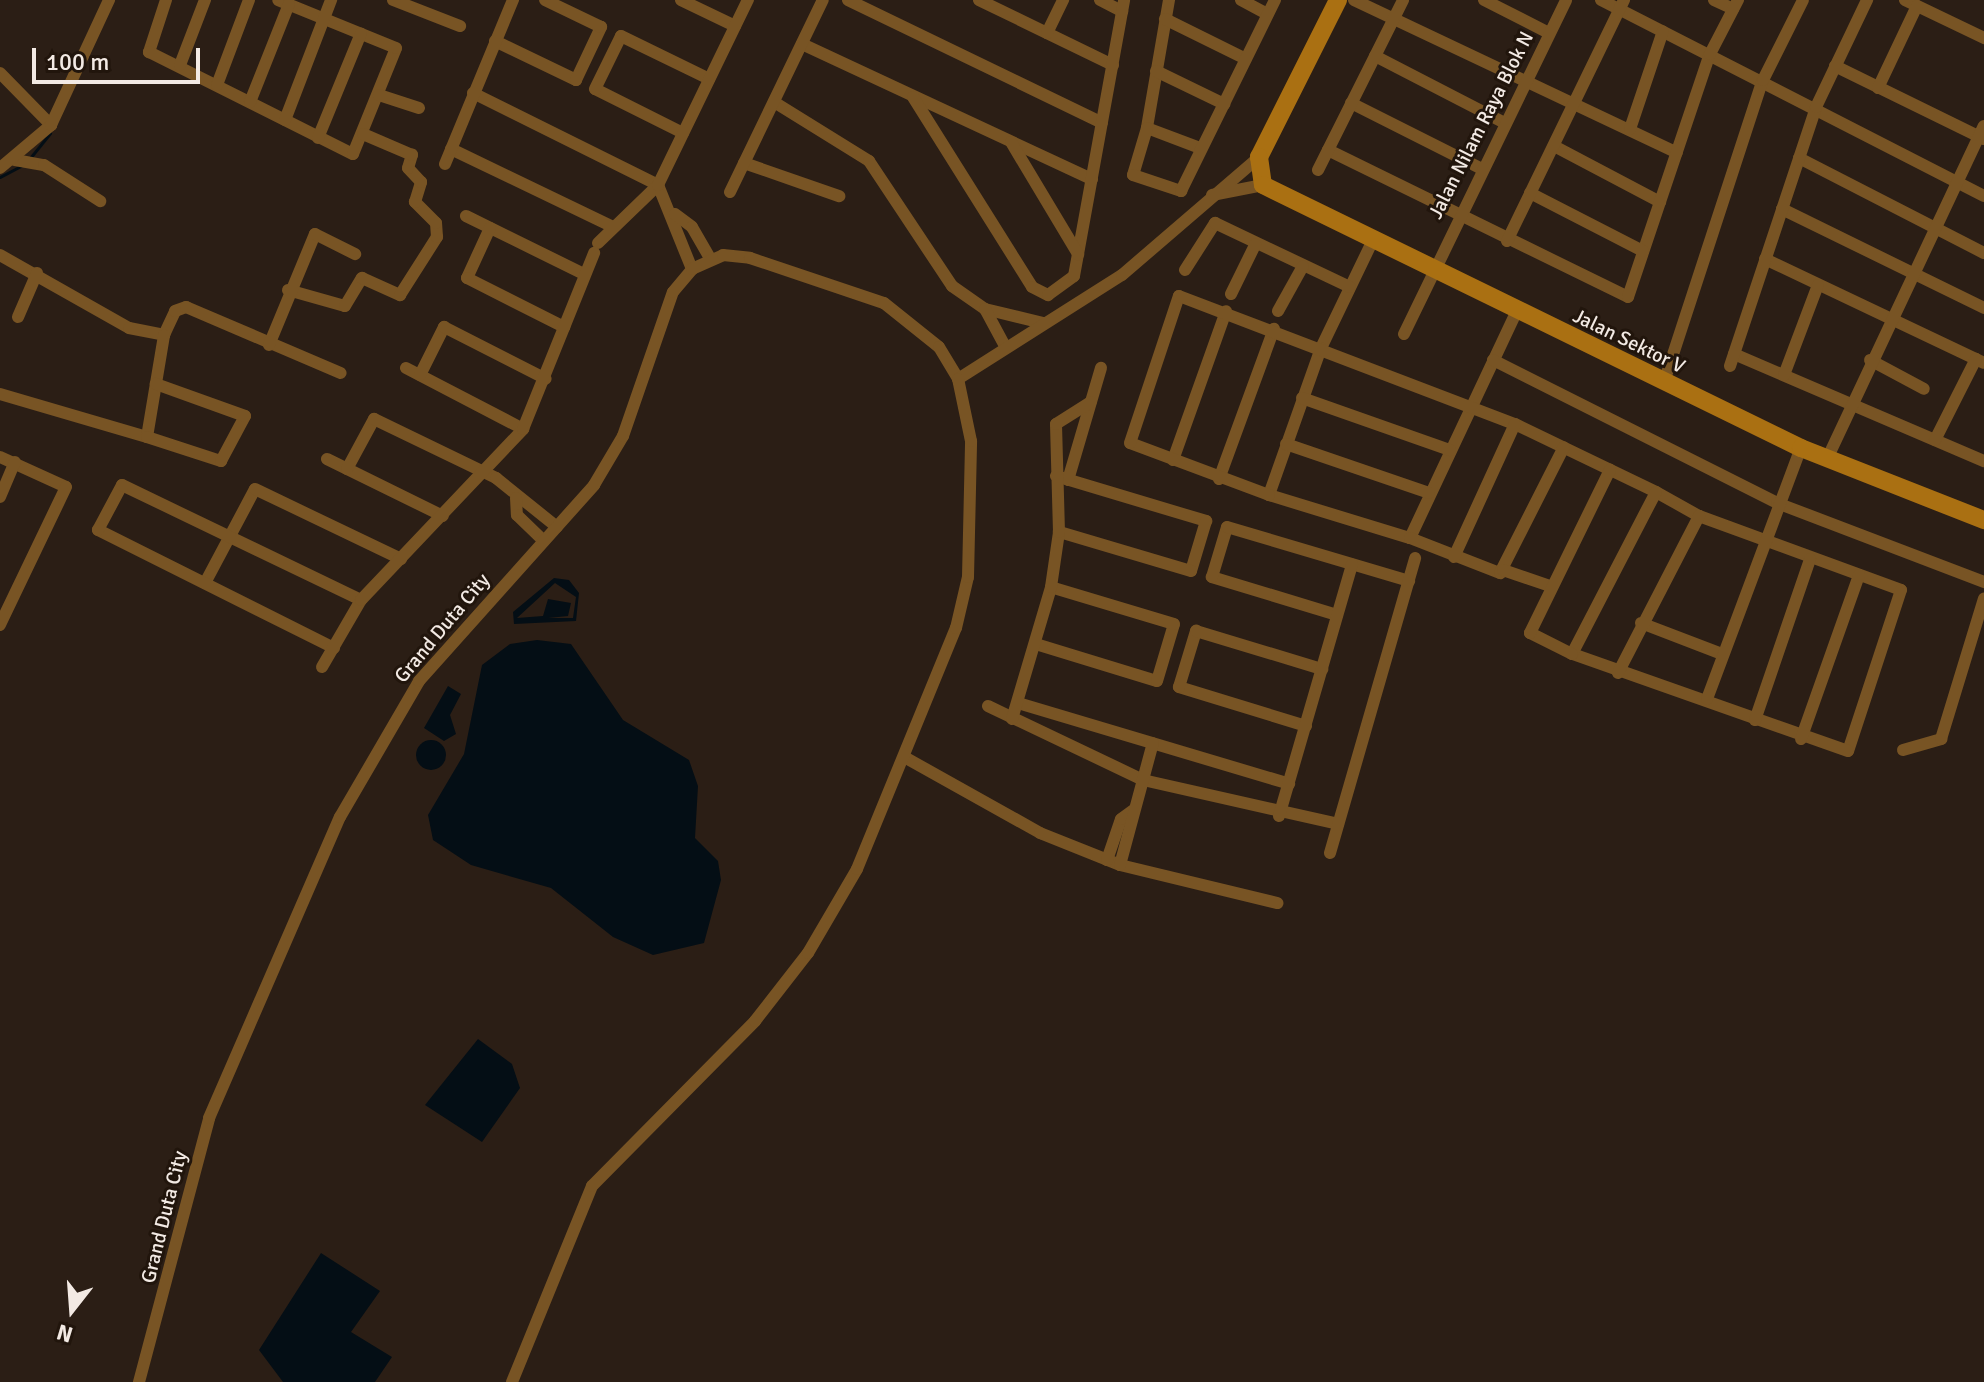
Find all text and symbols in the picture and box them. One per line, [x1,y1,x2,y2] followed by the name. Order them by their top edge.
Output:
[1423,27,1539,223] street label: Jalan Nilam Raya Blok N
[36,32,204,82] scale bar
[46,47,109,77] text: 100 m
[1569,304,1689,378] street label: Jalan Sektor V
[389,568,495,688] street label: Grand Duta City
[136,1148,192,1286] street label: Grand Duta City
[32,1270,112,1350] north arrow
[54,1318,76,1349] text: N

